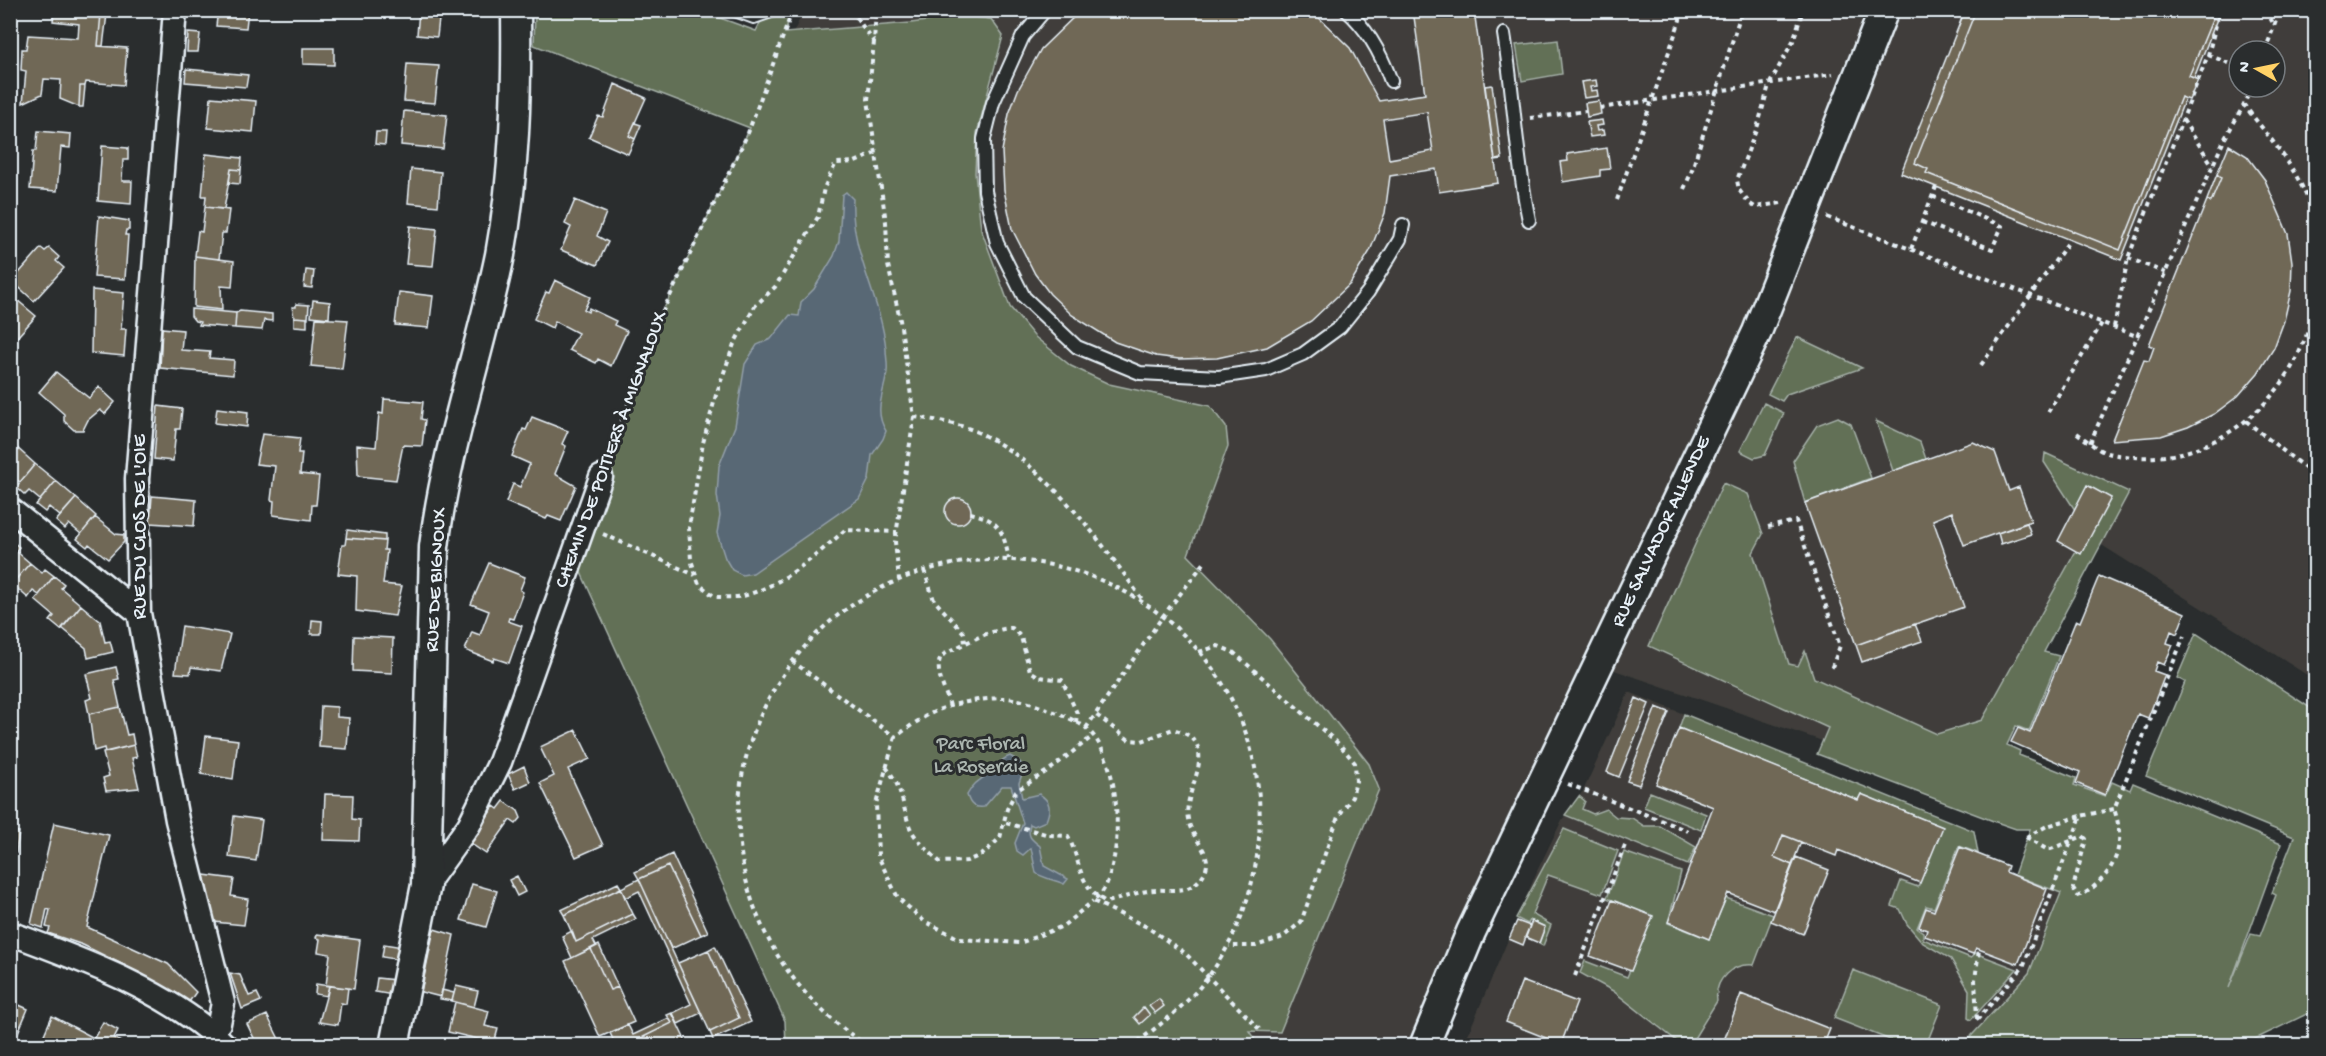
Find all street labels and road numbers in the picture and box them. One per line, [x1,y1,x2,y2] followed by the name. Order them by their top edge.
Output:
[549,306,673,592] street label: CHEMIN DE POITIERS À MIGNALOUX
[1608,431,1717,631] street label: RUE SALVADOR ALLENDE
[130,433,153,619] street label: RUE DU CLOS DE L'OIE
[422,506,452,653] street label: RUE DE BIGNOUX

